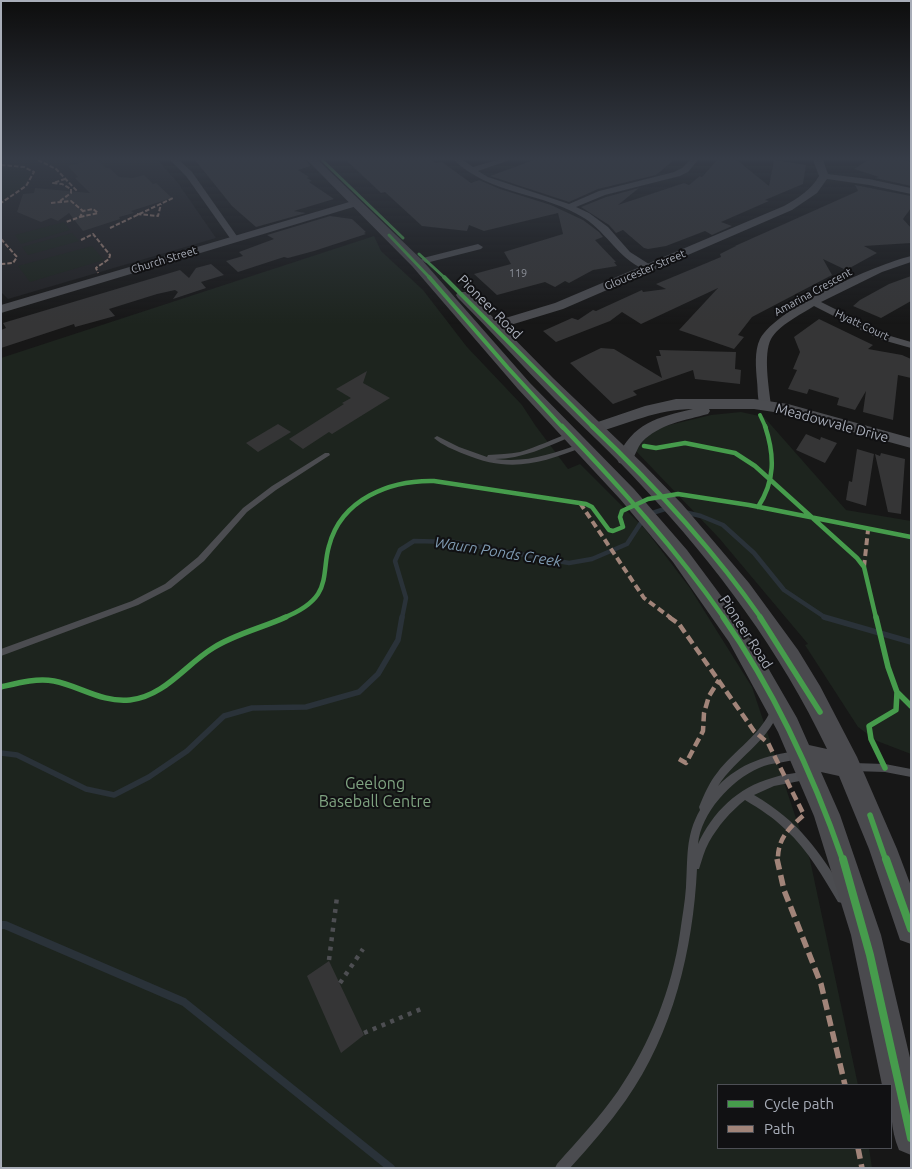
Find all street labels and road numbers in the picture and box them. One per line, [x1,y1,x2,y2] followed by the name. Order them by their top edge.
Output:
[130,244,198,276] street label: Church Street
[603,247,687,293] street label: Gloucester Street
[772,265,854,319] street label: Amarina Crescent
[454,271,526,343] street label: Pioneer Road
[833,307,891,343] street label: Hyatt Court
[774,400,890,446] street label: Meadowvale Drive
[716,592,776,672] street label: Pioneer Road

